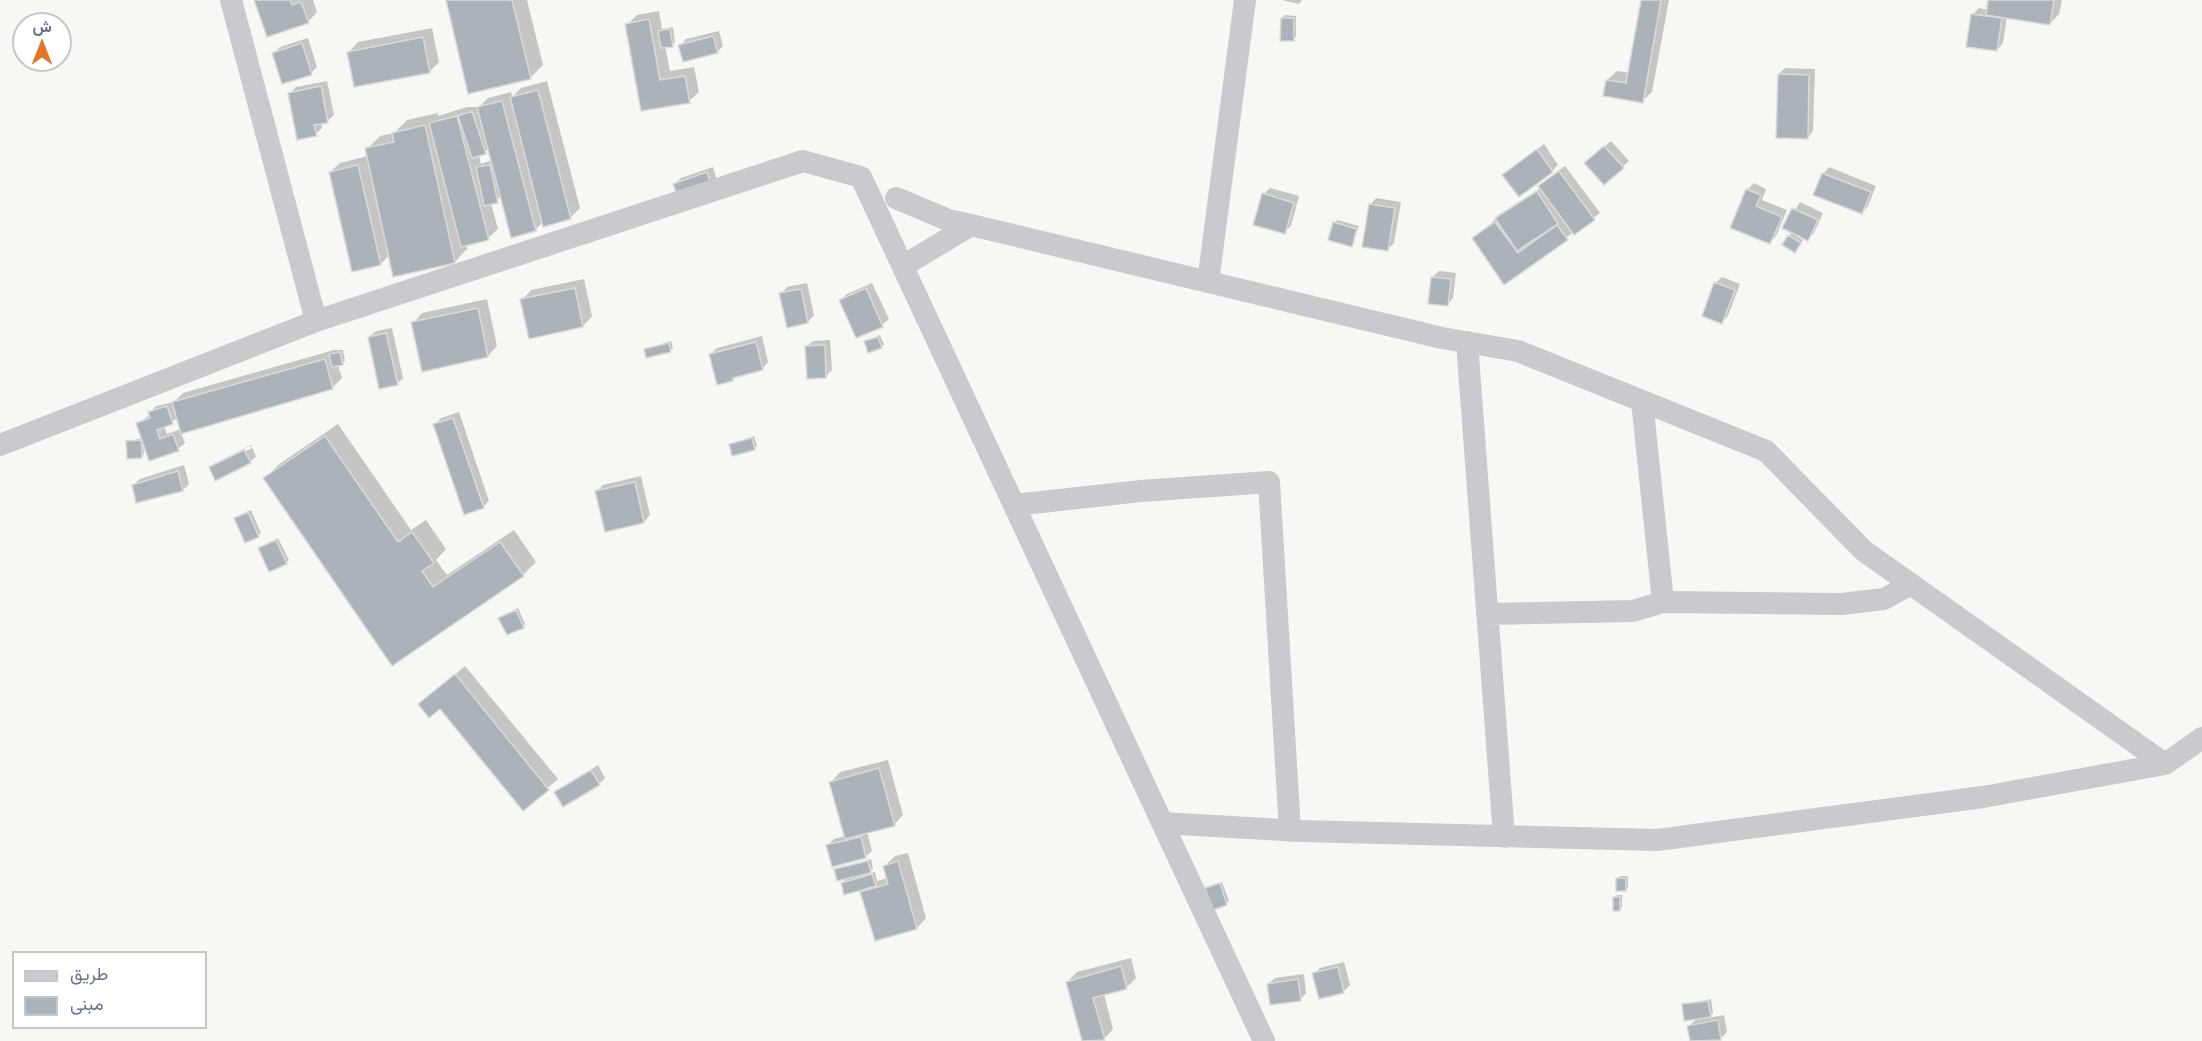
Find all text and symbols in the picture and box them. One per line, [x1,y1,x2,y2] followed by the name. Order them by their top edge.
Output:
[12,12,72,72] north arrow
[32,17,52,35] text: ش
[12,951,207,1029] legend
[70,963,108,984] text: طريق
[70,993,104,1014] text: مبنى

